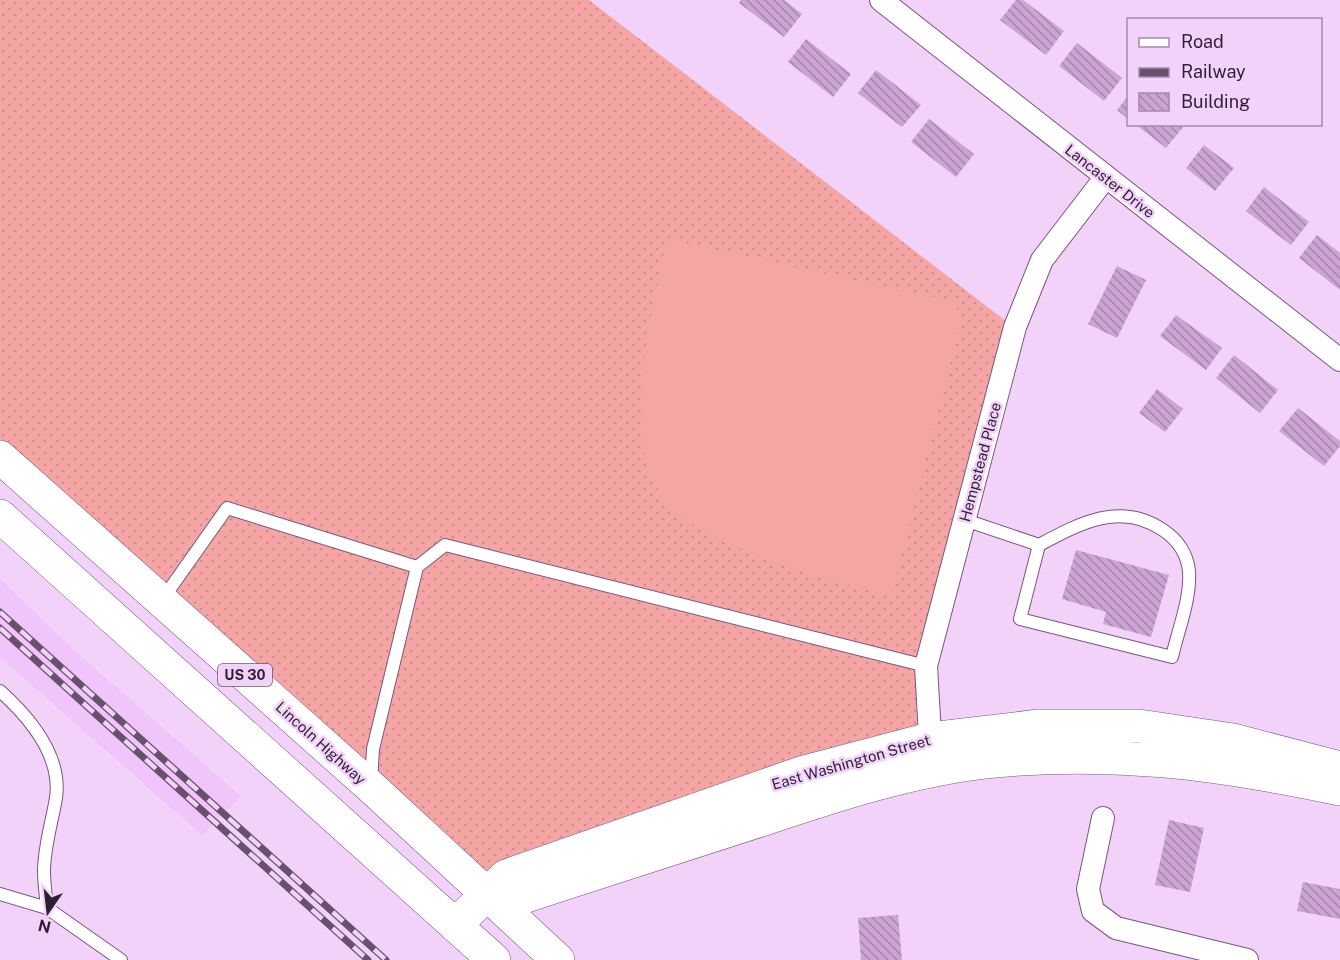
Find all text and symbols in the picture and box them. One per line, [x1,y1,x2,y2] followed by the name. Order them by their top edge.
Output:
[1127,18,1322,126] legend
[1181,31,1224,52] text: Road
[1181,61,1246,82] text: Railway
[1181,91,1250,112] text: Building
[1062,141,1158,221] street label: Lancaster Drive
[956,400,1004,524] street label: Hempstead Place
[218,664,272,686] road number: US 30
[273,698,369,788] street label: Lincoln Highway
[770,731,932,793] street label: East Washington Street
[18,882,78,942] north arrow
[36,915,53,937] text: N

